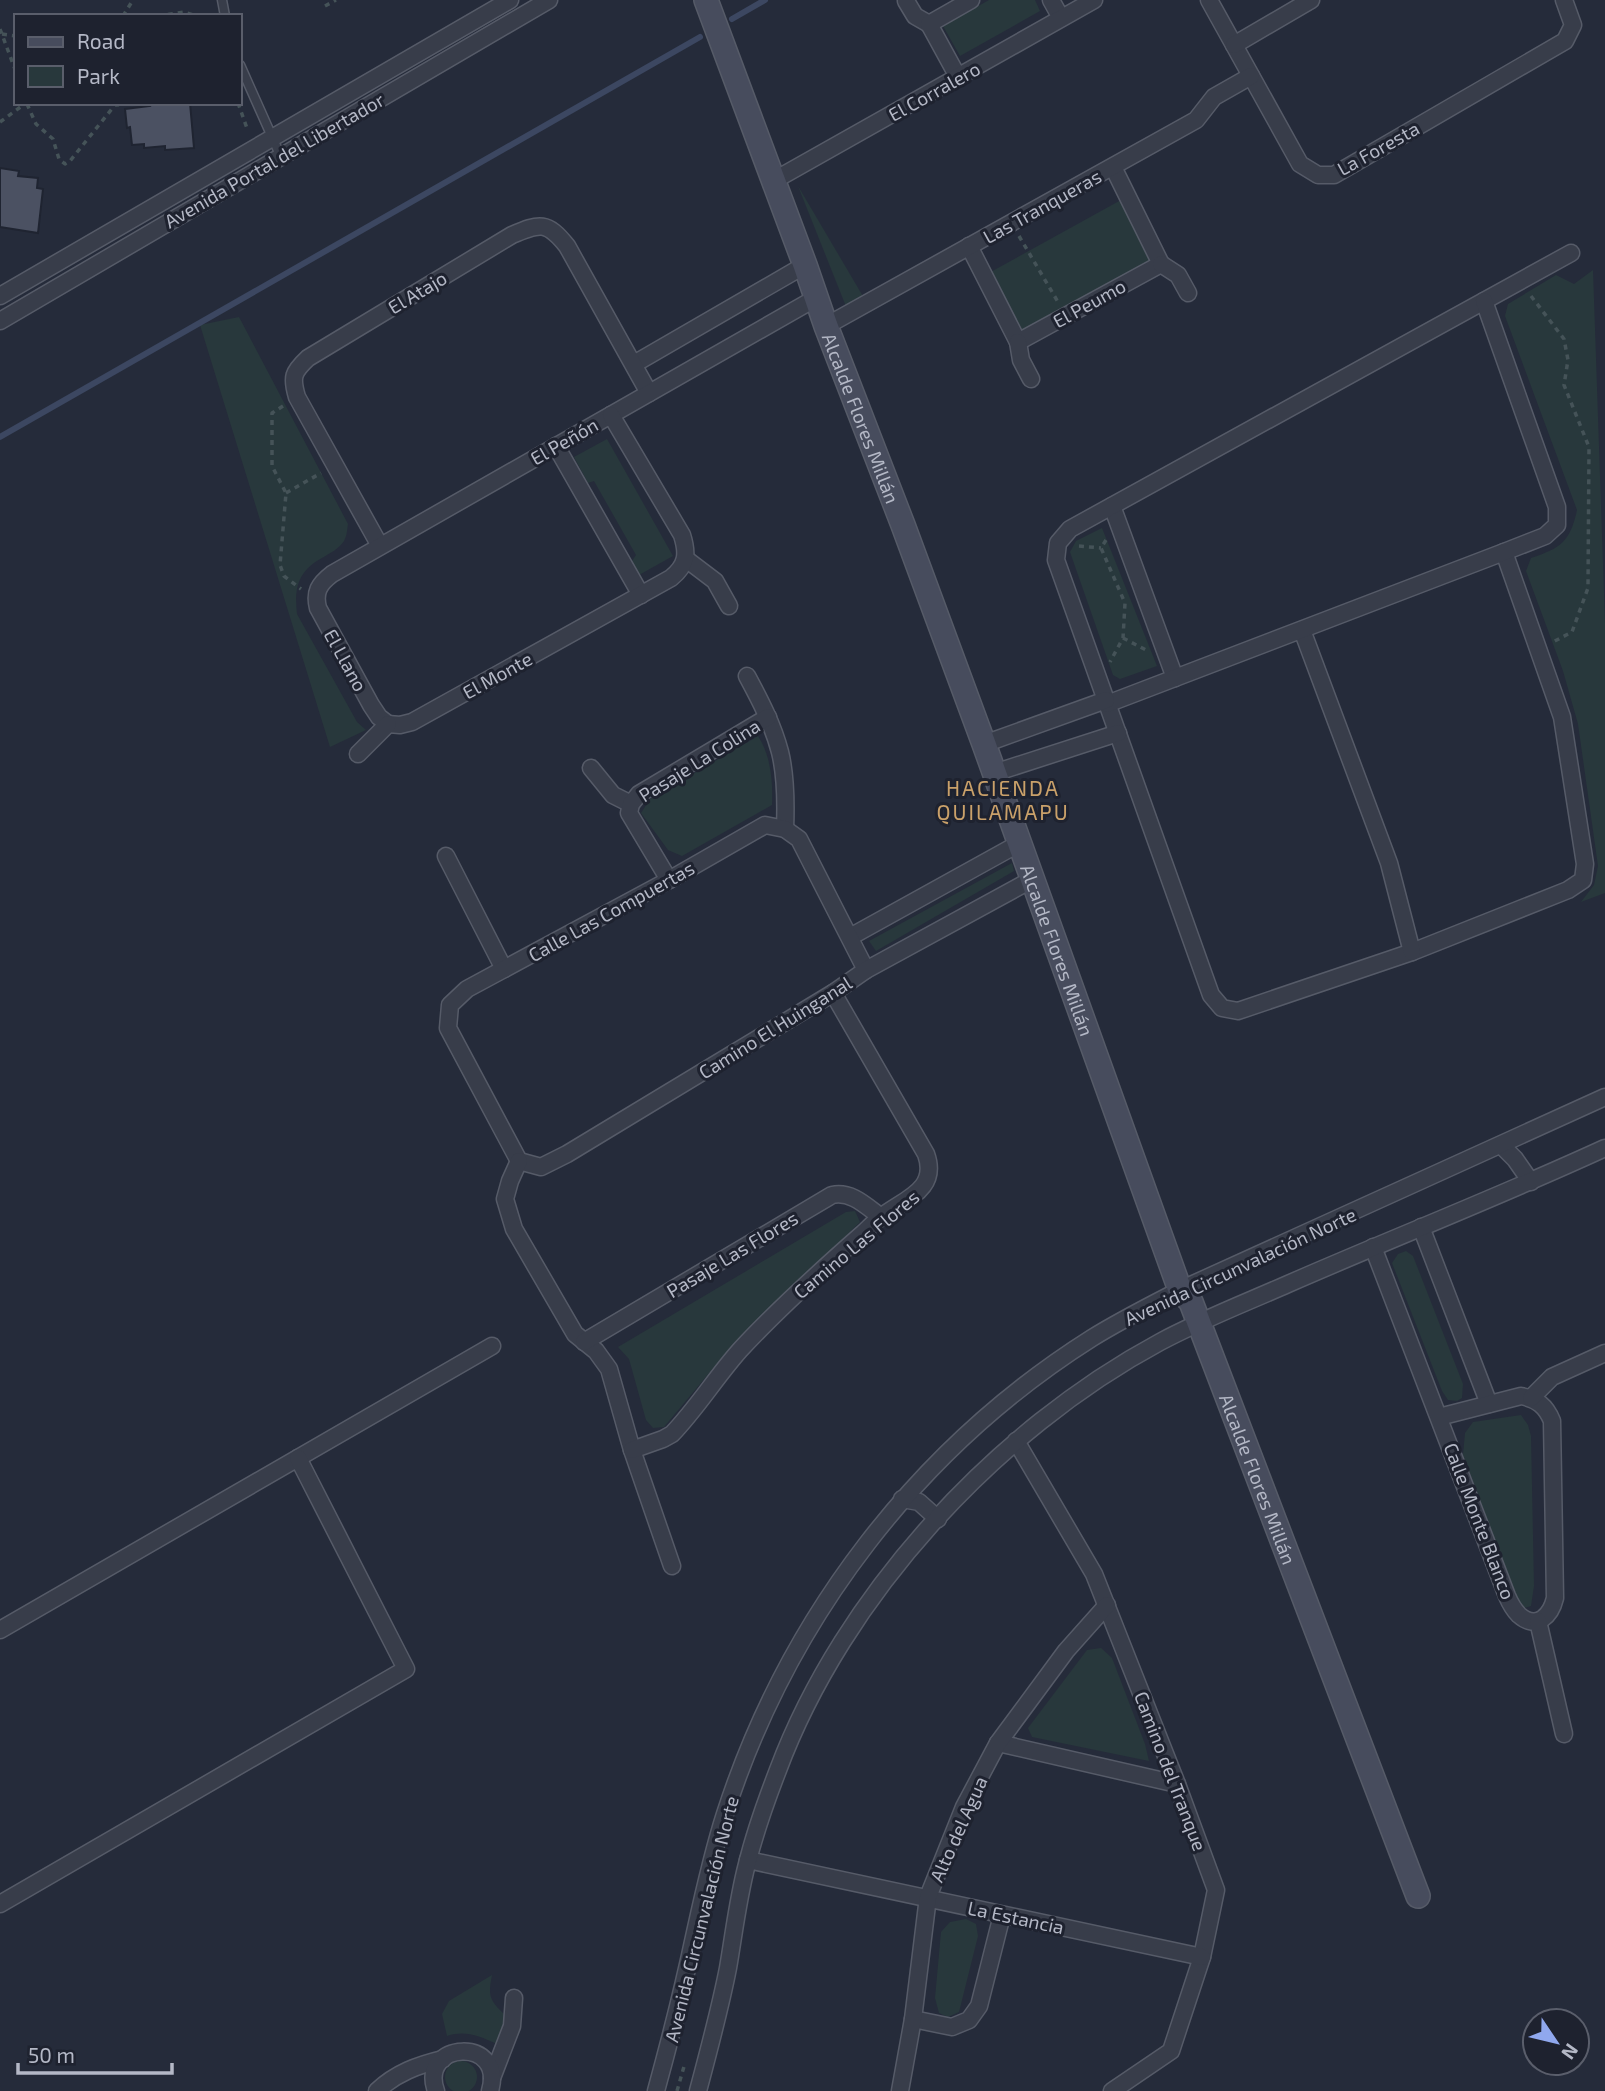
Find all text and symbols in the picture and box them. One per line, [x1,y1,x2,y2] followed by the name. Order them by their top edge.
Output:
[14,14,242,105] legend
[77,28,125,53] text: Road
[884,56,984,126] street label: El Corralero
[77,63,120,88] text: Park
[160,87,388,232] street label: Avenida Portal del Libertador
[1333,116,1423,180] street label: La Foresta
[979,164,1105,248] street label: Las Tranqueras
[383,266,451,318] street label: El Atajo
[1049,274,1129,332] street label: El Peumo
[818,330,905,506] street label: Alcalde Flores Millán
[526,412,602,470] street label: El Peñón
[320,625,372,695] street label: El Llano
[458,647,536,703] street label: El Monte
[634,713,764,807] street label: Pasaje La Colina
[936,775,1070,825] district label: HACIENDA QUILAMAPU
[524,856,698,966] street label: Calle Las Compuertas
[1017,861,1099,1039] street label: Alcalde Flores Millán
[694,970,856,1083] street label: Camino El Huinganal
[789,1185,923,1303] street label: Camino Las Flores
[1121,1202,1359,1330] street label: Avenida Circunvalación Norte
[662,1206,802,1302] street label: Pasaje Las Flores
[1216,1390,1302,1567] street label: Alcalde Flores Millán
[1440,1439,1520,1603] street label: Calle Monte Blanco
[1130,1688,1212,1854] street label: Camino del Tranque
[924,1773,992,1885] street label: Alto del Agua
[659,1794,743,2044] street label: Avenida Circunvalación Norte
[966,1896,1066,1938] street label: La Estancia
[1521,2007,1591,2077] north arrow
[18,2032,172,2076] scale bar
[1557,2040,1584,2064] text: N
[28,2042,75,2067] text: 50 m

